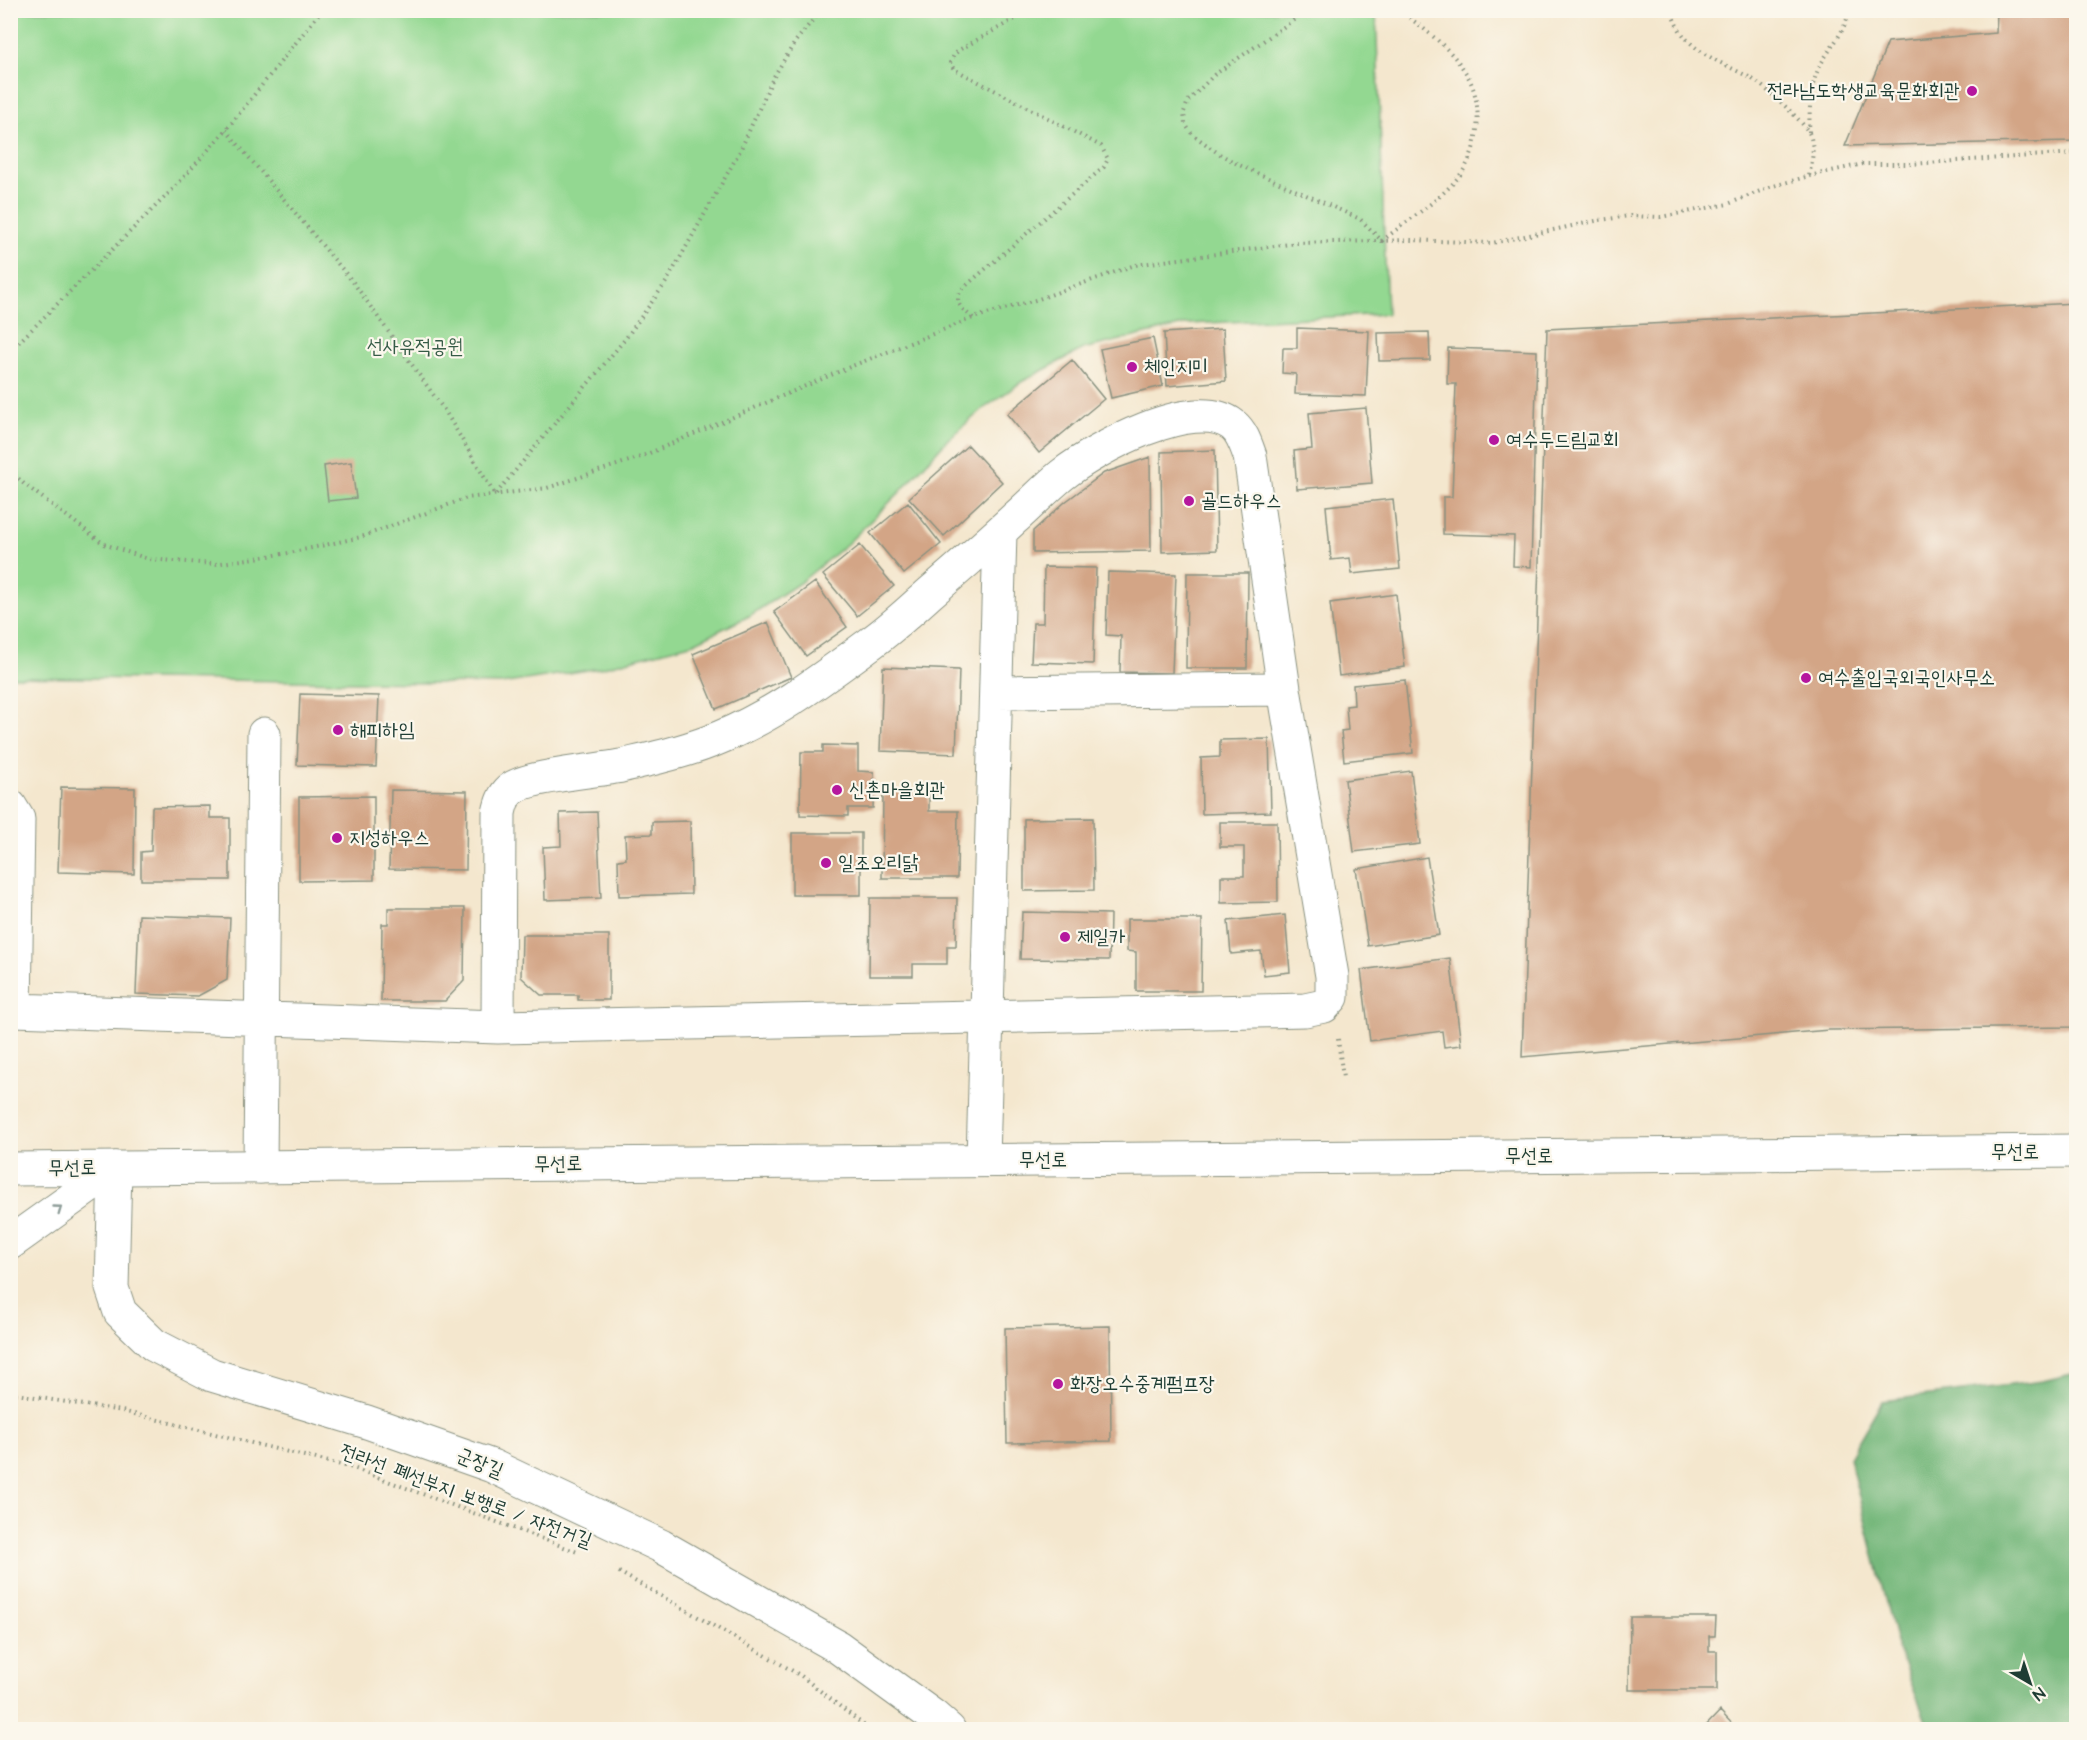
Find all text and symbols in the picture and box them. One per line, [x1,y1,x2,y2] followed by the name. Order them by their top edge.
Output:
[1767,77,1960,105] place label: 전라남도학생교육문화회관
[1965,84,1979,98] marker: 전라남도학생교육문화회관
[367,333,463,361] park label: 선사유적공원
[1144,353,1208,381] place label: 체인지미
[1125,360,1139,374] marker: 체인지미
[1506,426,1619,454] place label: 여수두드림교회
[1487,433,1501,447] marker: 여수두드림교회
[1201,487,1281,515] place label: 골드하우스
[1182,494,1196,508] marker: 골드하우스
[1818,664,1995,692] place label: 여수출입국외국인사무소
[1799,671,1813,685] marker: 여수출입국외국인사무소
[350,716,414,744] place label: 해피하임
[331,723,345,737] marker: 해피하임
[849,776,946,804] place label: 신촌마을회관
[830,783,844,797] marker: 신촌마을회관
[349,824,429,852] place label: 지성하우스
[330,831,344,845] marker: 지성하우스
[838,849,918,877] place label: 일조오리닭
[819,856,833,870] marker: 일조오리닭
[1077,923,1125,951] place label: 제일카
[1058,930,1072,944] marker: 제일카
[1991,1138,2039,1166] street label: 무선로
[1505,1142,1553,1170] street label: 무선로
[1019,1146,1067,1174] street label: 무선로
[534,1150,582,1178] street label: 무선로
[48,1154,96,1182] street label: 무선로
[51,1205,62,1216] one-way arrow
[1070,1370,1215,1398] place label: 화장오수중계펌프장
[1051,1377,1065,1391] marker: 화장오수중계펌프장
[336,1437,596,1555] street label: 전라선 폐선부지 보행로 / 자전거길
[452,1441,508,1485] street label: 군장길
[2000,1653,2060,1713] north arrow
[2028,1682,2050,1706] text: N

